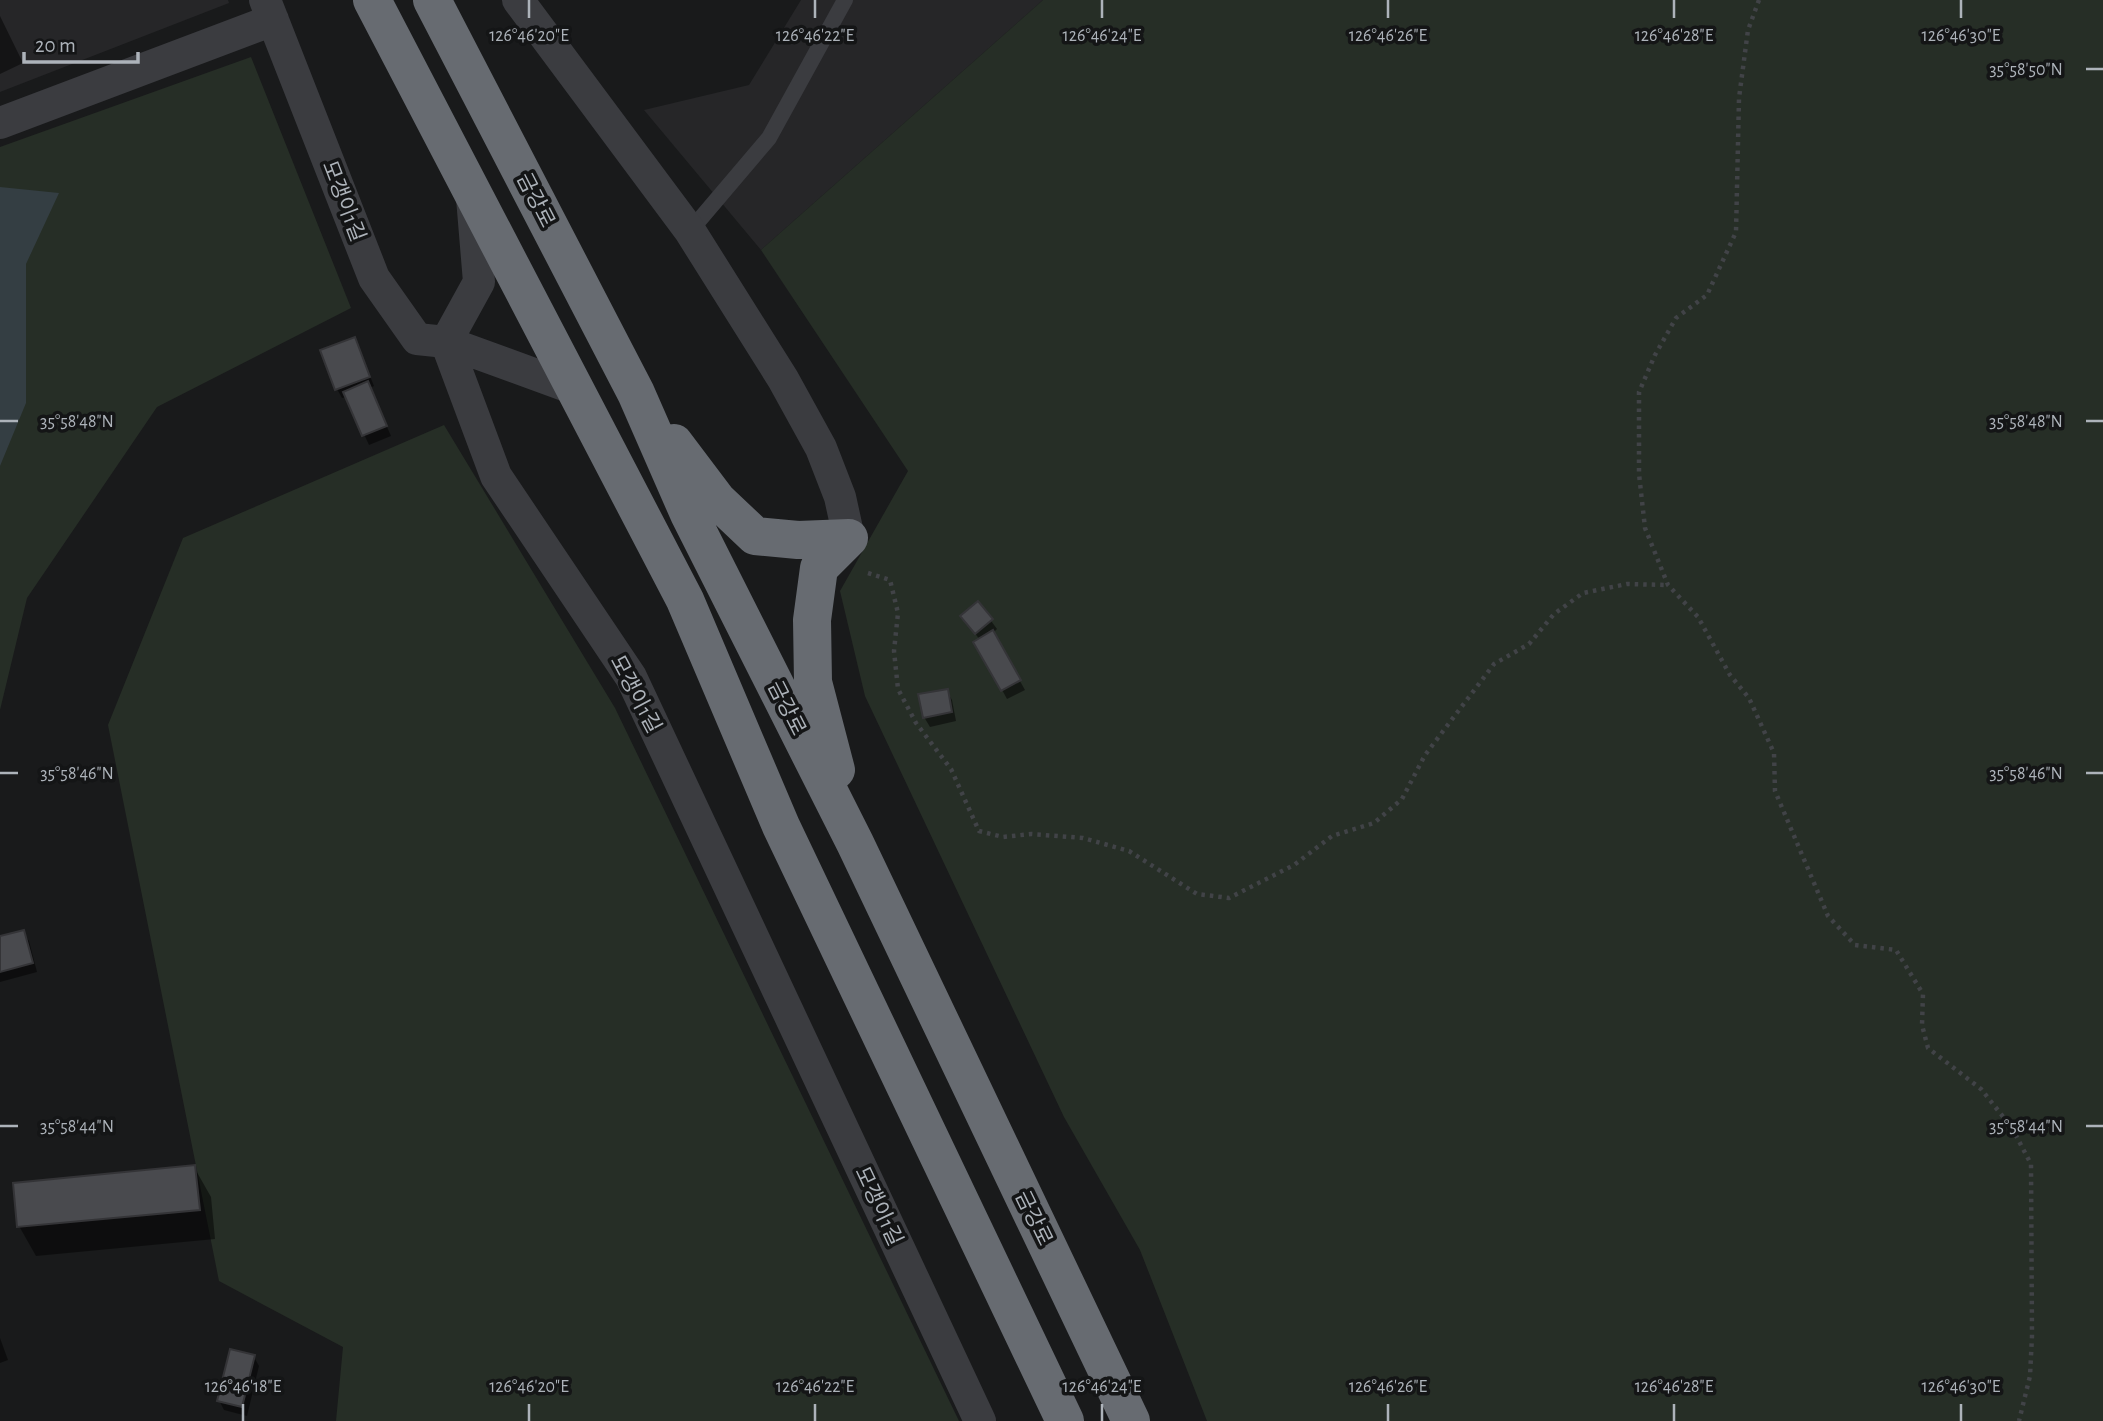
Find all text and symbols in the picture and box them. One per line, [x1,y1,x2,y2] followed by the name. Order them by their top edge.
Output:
[24,21,138,65] scale bar
[489,27,569,45] text: 126°46'20"E
[776,27,854,45] text: 126°46'22"E
[1063,27,1142,45] text: 126°46'24"E
[1349,27,1428,45] text: 126°46'26"E
[1635,27,1714,45] text: 126°46'28"E
[1922,27,2001,45] text: 126°46'30"E
[35,35,76,56] text: 20 m
[1989,61,2063,79] text: 35°58'50"N
[319,158,369,244] street label: 모갱이1길
[513,169,559,231] street label: 금강로
[40,413,114,431] text: 35°58'48"N
[1989,413,2063,431] text: 35°58'48"N
[606,652,666,736] street label: 모갱이1길
[764,677,810,739] street label: 금강로
[40,765,114,783] text: 35°58'46"N
[1989,765,2063,783] text: 35°58'46"N
[40,1118,114,1136] text: 35°58'44"N
[1989,1118,2063,1136] text: 35°58'44"N
[851,1163,907,1249] street label: 모갱이1길
[1011,1187,1057,1249] street label: 금강로
[205,1378,282,1396] text: 126°46'18"E
[489,1378,569,1396] text: 126°46'20"E
[776,1378,854,1396] text: 126°46'22"E
[1063,1378,1142,1396] text: 126°46'24"E
[1349,1378,1428,1396] text: 126°46'26"E
[1635,1378,1714,1396] text: 126°46'28"E
[1922,1378,2001,1396] text: 126°46'30"E

